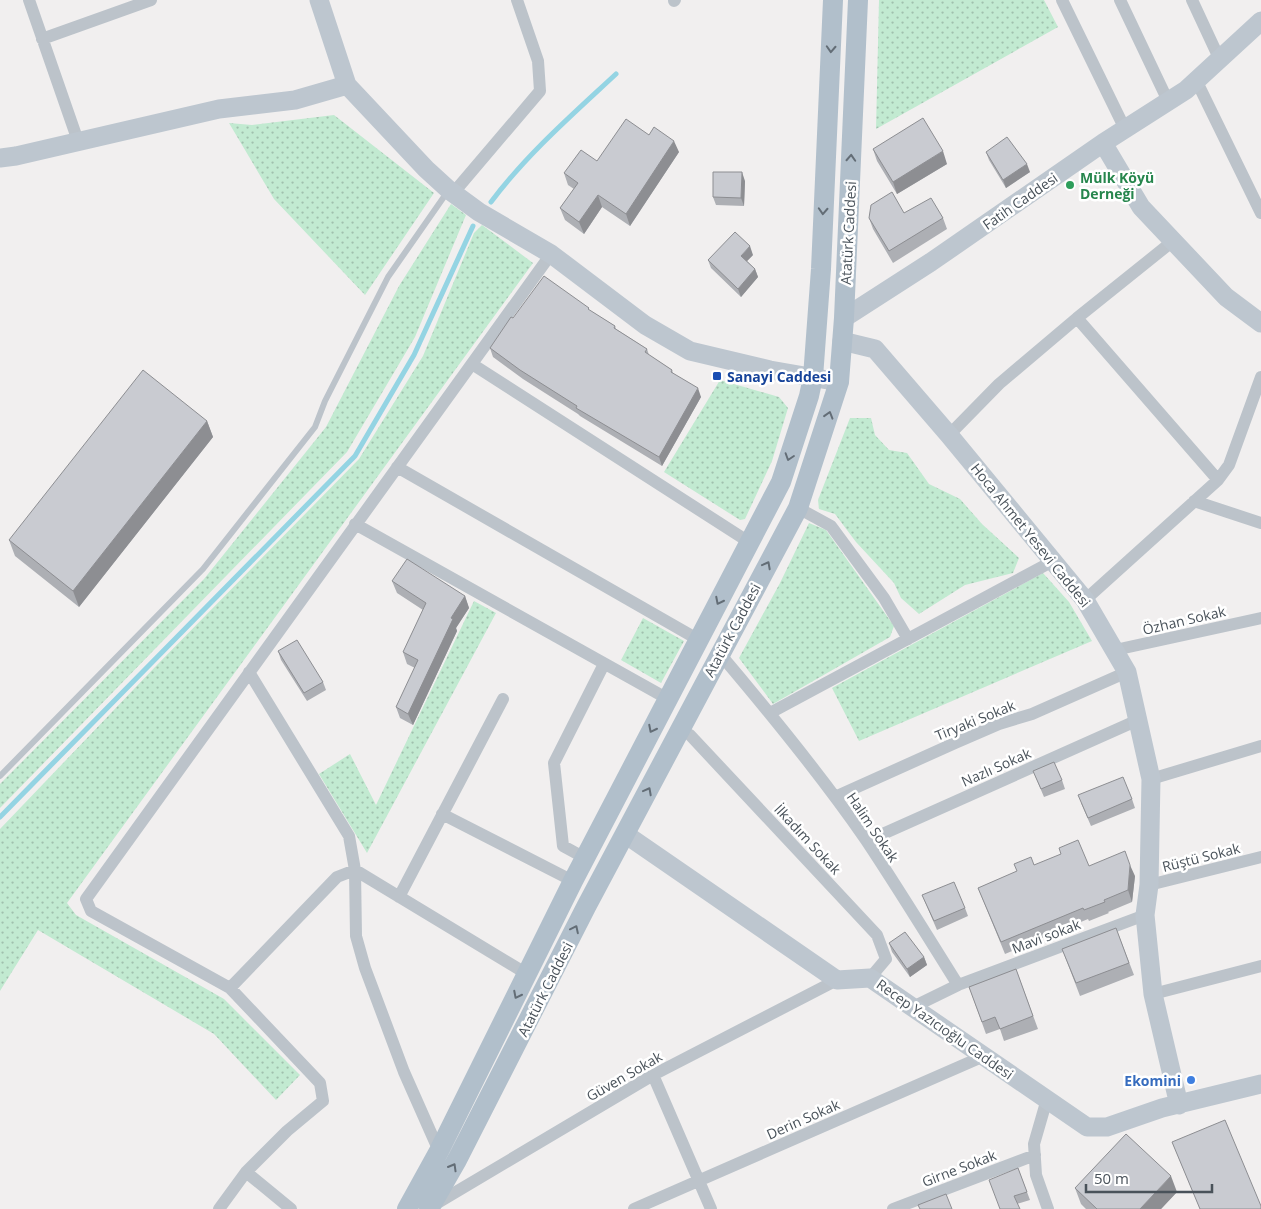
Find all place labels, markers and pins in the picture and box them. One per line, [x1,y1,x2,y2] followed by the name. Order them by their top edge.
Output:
[1080,168,1154,203] place label: Mülk Köyü Derneği
[1064,179,1076,191] marker: Mülk Köyü Derneği
[727,367,831,386] place label: Sanayi Caddesi
[711,370,723,382] marker: Sanayi Caddesi
[1124,1071,1181,1090] place label: Ekomini
[1185,1074,1197,1086] marker: Ekomini

